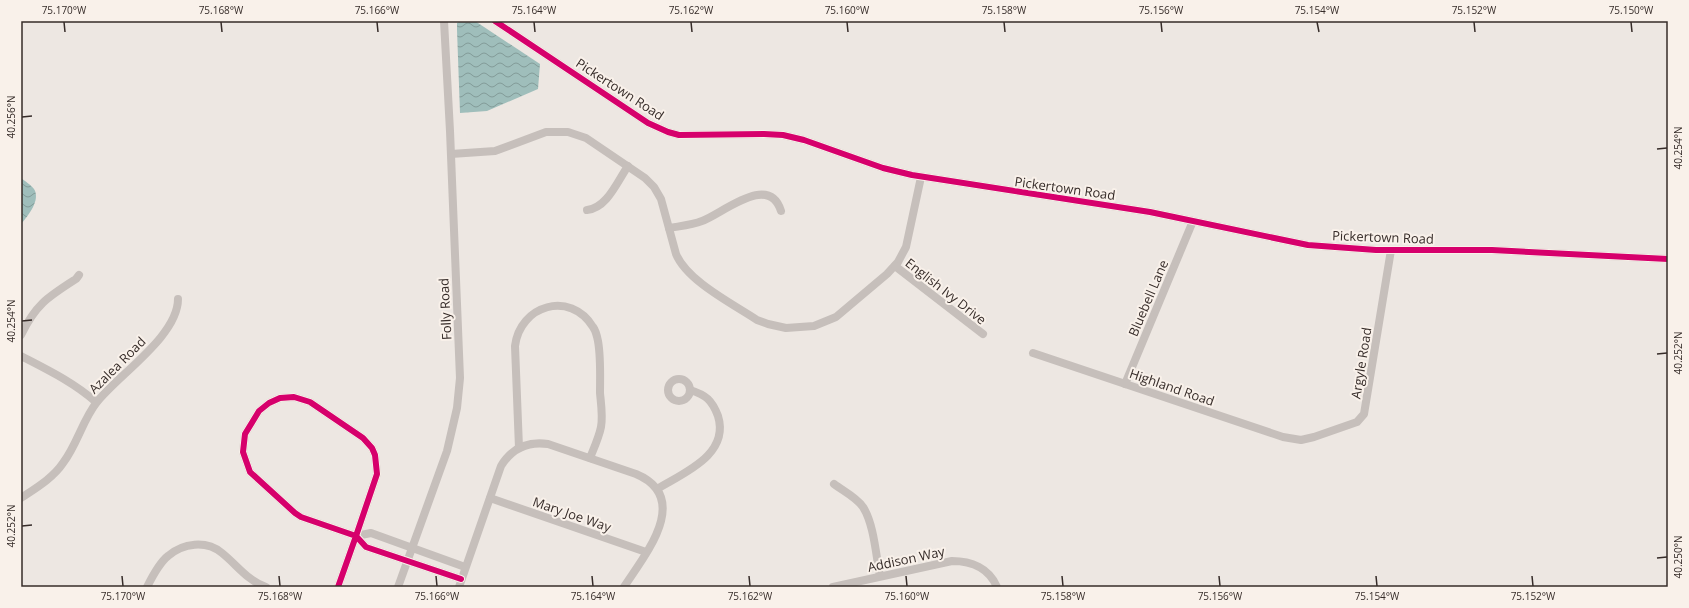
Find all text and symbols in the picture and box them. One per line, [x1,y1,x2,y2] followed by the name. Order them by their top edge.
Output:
[42,3,87,17] text: 75.170°W
[199,3,244,17] text: 75.168°W
[355,3,400,17] text: 75.166°W
[512,3,557,17] text: 75.164°W
[669,3,714,17] text: 75.162°W
[825,3,870,17] text: 75.160°W
[982,3,1027,17] text: 75.158°W
[1139,3,1184,17] text: 75.156°W
[1295,3,1340,17] text: 75.154°W
[1452,3,1497,17] text: 75.152°W
[1609,3,1654,17] text: 75.150°W
[572,54,668,124] street label: Pickertown Road
[4,95,18,139] text: 40.256°N
[1671,126,1685,170] text: 40.254°N
[1013,172,1117,204] street label: Pickertown Road
[1332,226,1434,248] street label: Pickertown Road
[902,254,990,328] street label: English Ivy Drive
[1124,257,1172,339] street label: Bluebell Lane
[434,278,456,340] street label: Folly Road
[4,299,18,343] text: 40.254°N
[1346,326,1376,400] street label: Argyle Road
[1671,331,1685,375] text: 40.252°N
[85,333,149,397] street label: Azalea Road
[1127,364,1217,410] street label: Highland Road
[530,492,614,536] street label: Mary Joe Way
[4,504,18,548] text: 40.252°N
[1671,535,1685,579] text: 40.250°N
[866,542,947,576] street label: Addison Way
[101,589,146,603] text: 75.170°W
[258,589,303,603] text: 75.168°W
[415,589,460,603] text: 75.166°W
[571,589,616,603] text: 75.164°W
[728,589,773,603] text: 75.162°W
[885,589,930,603] text: 75.160°W
[1041,589,1086,603] text: 75.158°W
[1198,589,1243,603] text: 75.156°W
[1355,589,1400,603] text: 75.154°W
[1511,589,1556,603] text: 75.152°W

